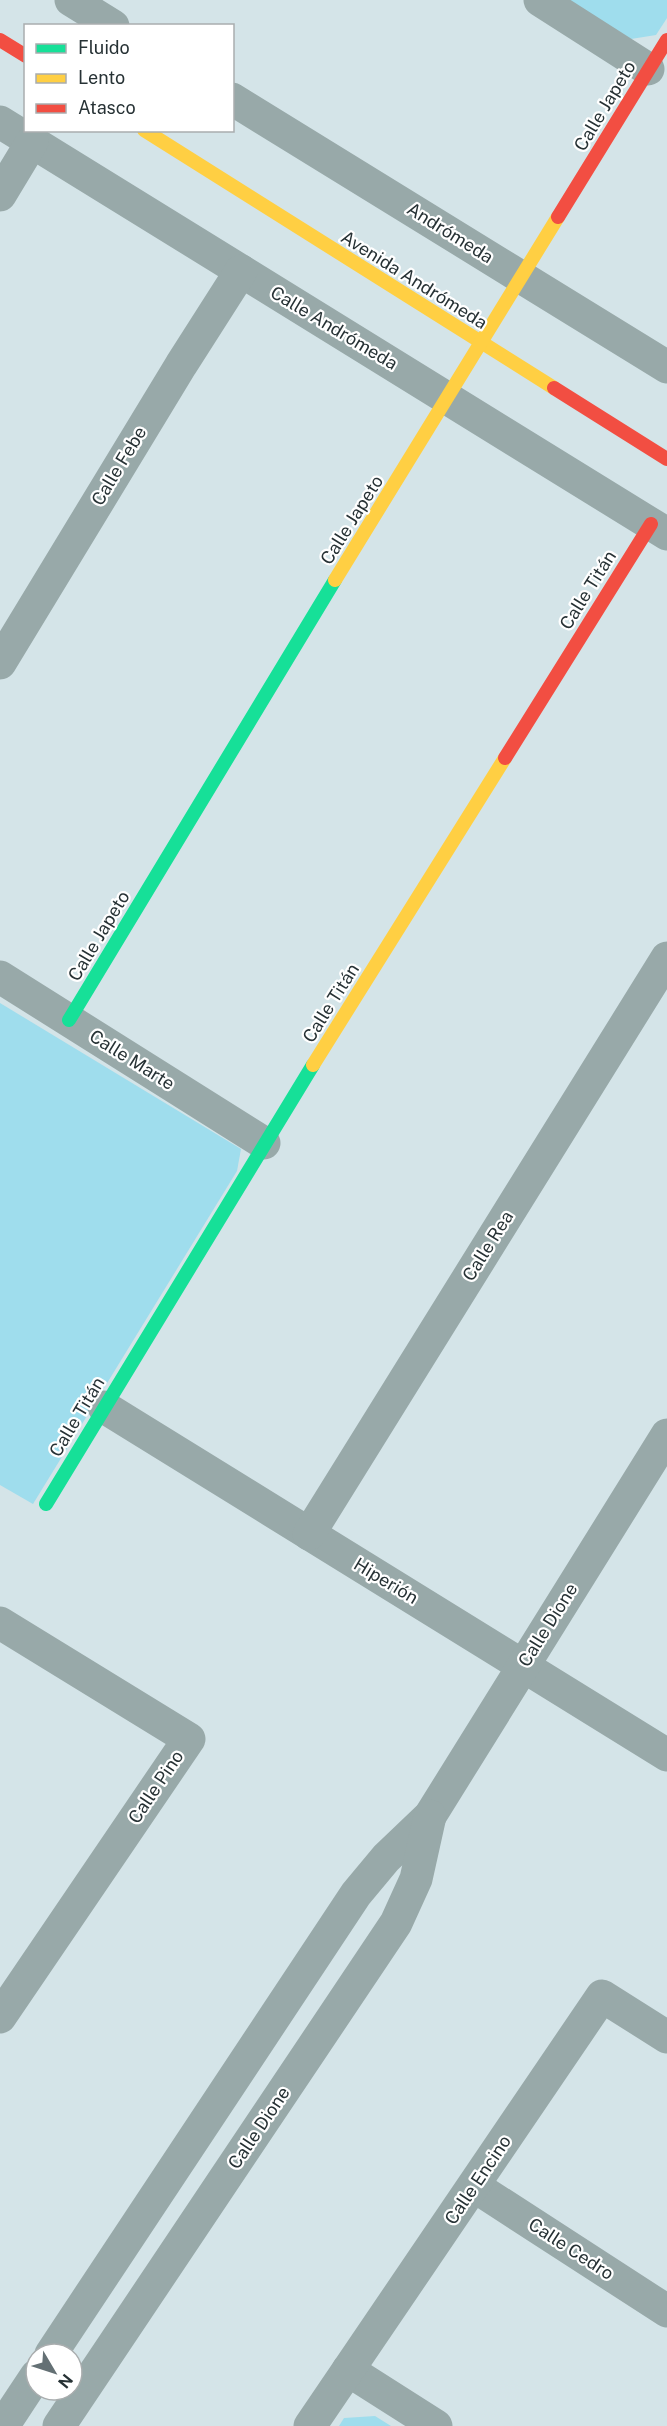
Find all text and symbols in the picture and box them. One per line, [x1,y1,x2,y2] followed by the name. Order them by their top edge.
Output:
[24,24,234,132] legend
[78,37,130,58] text: Fluido
[569,57,640,155] street label: Calle Japeto
[78,67,125,88] text: Lento
[78,97,136,118] text: Atasco
[403,198,497,267] street label: Andrómeda
[337,226,491,333] street label: Avenida Andrómeda
[267,281,402,374] street label: Calle Andrómeda
[87,422,150,509] street label: Calle Febe
[316,471,387,568] street label: Calle Japeto
[555,546,620,633] street label: Calle Titán
[63,887,134,985] street label: Calle Japeto
[298,959,363,1046] street label: Calle Titán
[86,1025,179,1094] street label: Calle Marte
[458,1207,517,1285] street label: Calle Rea
[45,1373,109,1460] street label: Calle Titán
[350,1553,422,1608] street label: Hiperión
[514,1579,582,1670] street label: Calle Dione
[124,1746,188,1827] street label: Calle Pino
[223,2083,294,2173] street label: Calle Dione
[440,2131,515,2228] street label: Calle Encino
[525,2213,618,2284] street label: Calle Cedro
[24,2342,84,2402] north arrow
[54,2370,77,2392] text: N

